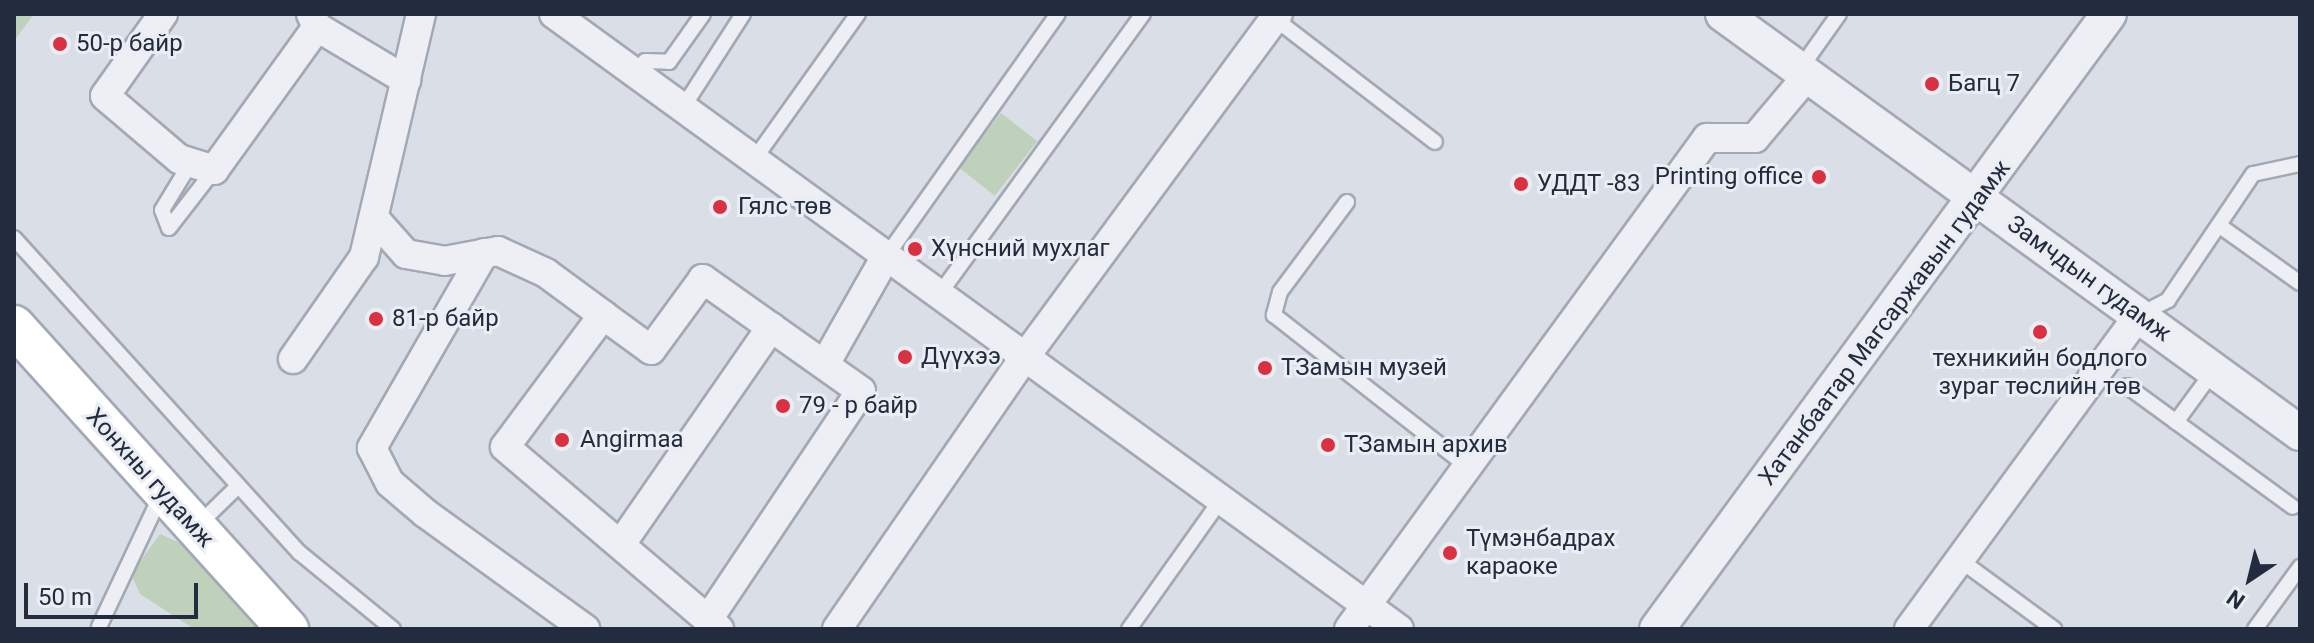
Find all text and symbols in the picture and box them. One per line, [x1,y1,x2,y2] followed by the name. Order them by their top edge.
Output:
[76,30,183,58] place label: 50-р байр
[51,35,69,53] marker: 50-р байр
[1948,70,2020,98] place label: Багц 7
[1923,75,1941,93] marker: Багц 7
[1753,155,2017,491] street label: Хатанбаатар Магсаржавын гудамж
[1655,163,1803,191] place label: Printing office
[1810,168,1828,186] marker: Printing office
[1537,170,1641,198] place label: УДДТ -83
[1512,175,1530,193] marker: УДДТ -83
[738,193,832,221] place label: Гялс төв
[709,196,731,218] marker: Гялс төв
[2001,210,2177,348] street label: Замчдын гудамж
[931,235,1110,263] place label: Хүнсний мухлаг
[906,240,924,258] marker: Хүнсний мухлаг
[392,305,499,333] place label: 81-р байр
[367,310,385,328] marker: 81-р байр
[2031,323,2049,341] marker: техникийн бодлого зураг төслийн төв
[921,343,1001,371] place label: Дүүхээ
[1932,345,2148,401] place label: техникийн бодлого зураг төслийн төв
[896,348,914,366] marker: Дүүхээ
[1281,354,1447,382] place label: ТЗамын музей
[1256,359,1274,377] marker: ТЗамын музей
[799,392,918,420] place label: 79 - р байр
[774,397,792,415] marker: 79 - р байр
[80,403,220,553] street label: Хонхны гудамж
[580,426,684,454] place label: Angirmaa
[551,429,573,451] marker: Angirmaa
[1344,431,1508,459] place label: ТЗамын архив
[1319,436,1337,454] marker: ТЗамын архив
[1466,525,1615,581] place label: Түмэнбадрах караоке
[2210,539,2290,619] north arrow
[1441,544,1459,562] marker: Түмэнбадрах караоке
[28,567,202,617] scale bar
[38,583,92,611] text: 50 m
[2222,584,2249,614] text: N

